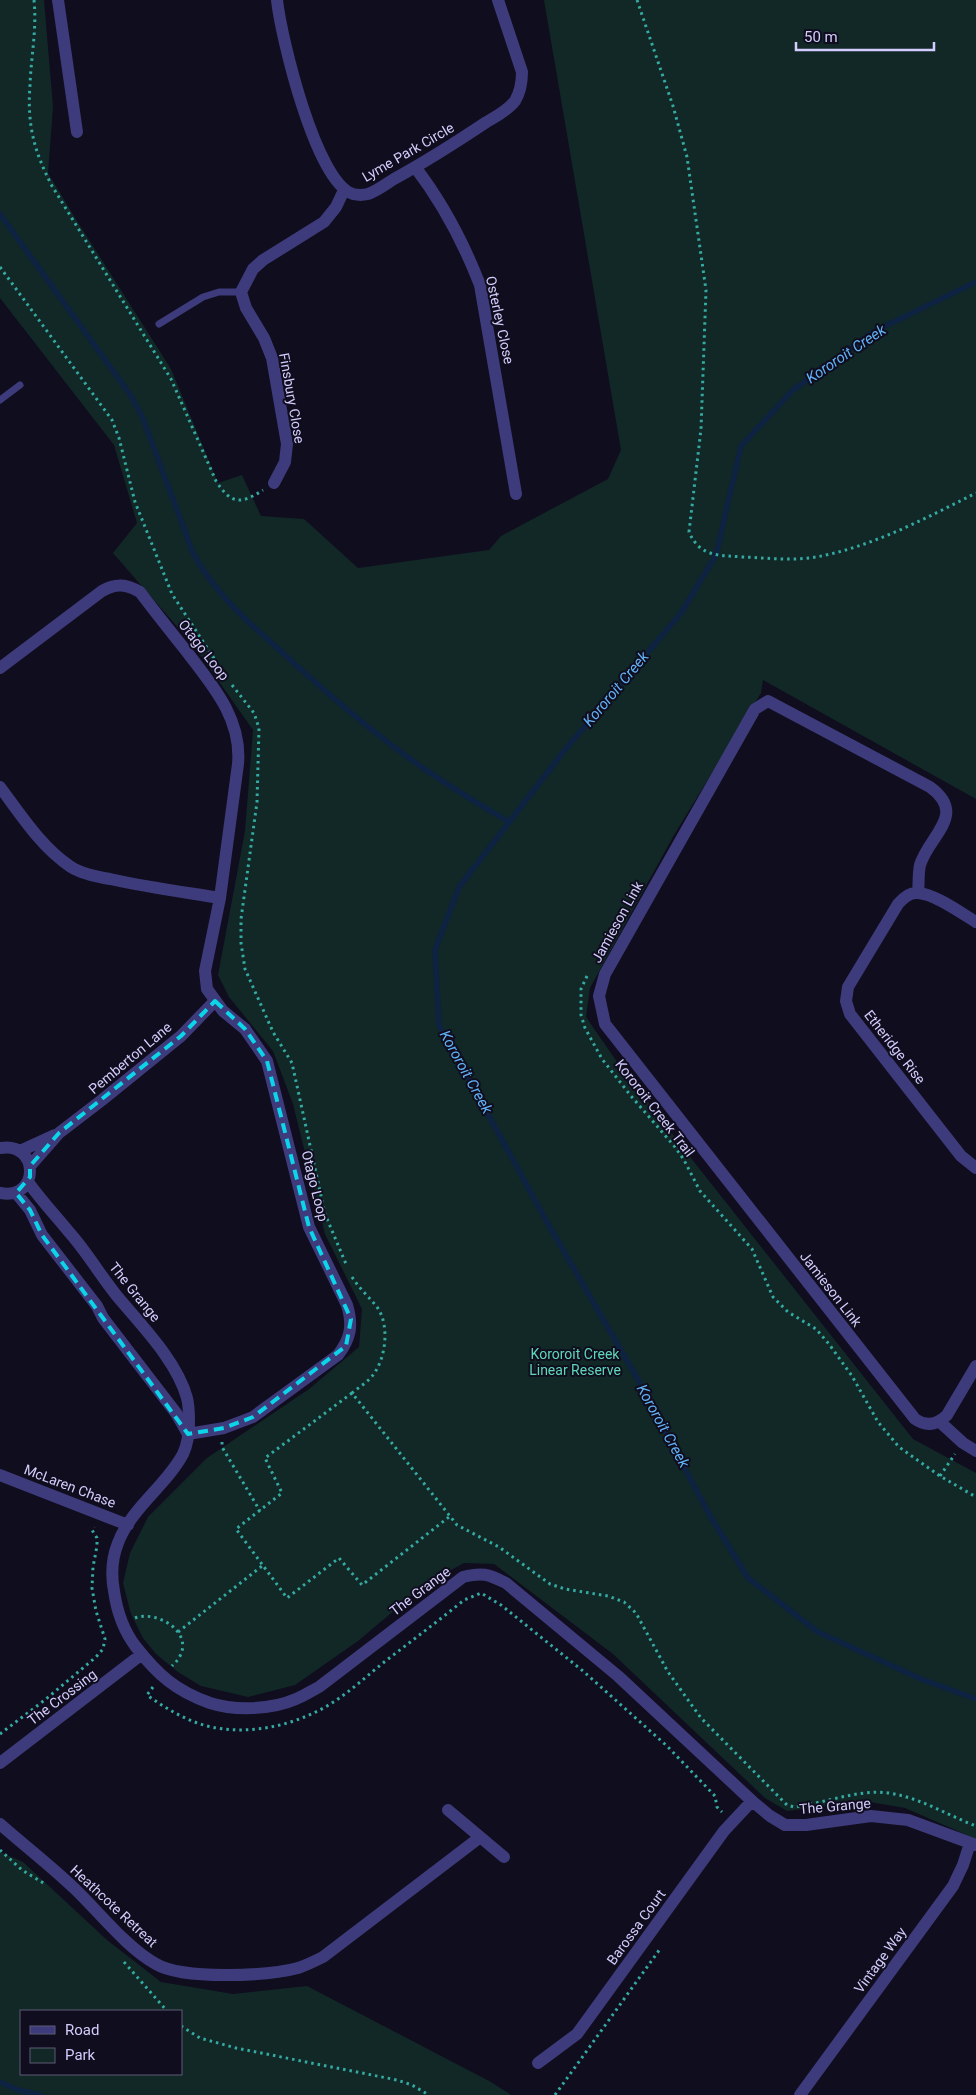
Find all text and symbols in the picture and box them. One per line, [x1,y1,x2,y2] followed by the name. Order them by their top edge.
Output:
[796,20,934,52] scale bar
[804,28,838,46] text: 50 m
[359,119,457,185] street label: Lyme Park Circle
[483,275,517,365] street label: Osterley Close
[803,320,890,387] water label: Kororoit Creek
[276,351,308,445] street label: Finsbury Close
[175,617,233,684] street label: Otago Loop
[579,647,653,730] water label: Kororoit Creek
[588,878,646,966] street label: Jamieson Link
[861,1007,929,1087] street label: Etheridge Rise
[85,1019,175,1097] street label: Pemberton Lane
[436,1027,497,1117] water label: Kororoit Creek
[612,1056,698,1160] street label: Kororoit Creek Trail
[298,1149,332,1223] street label: Otago Loop
[797,1248,866,1330] street label: Jamieson Link
[106,1259,164,1325] street label: The Grange
[529,1346,621,1378] park label: Kororoit Creek Linear Reserve
[633,1381,694,1471] water label: Kororoit Creek
[22,1461,118,1511] street label: McLaren Chase
[387,1563,453,1619] street label: The Grange
[24,1666,100,1728] street label: The Crossing
[799,1795,871,1817] street label: The Grange
[67,1862,161,1951] street label: Heathcote Retreat
[603,1886,669,1968] street label: Barossa Court
[851,1924,909,1996] street label: Vintage Way
[20,2010,182,2075] legend
[65,2021,99,2039] text: Road
[65,2046,96,2064] text: Park

